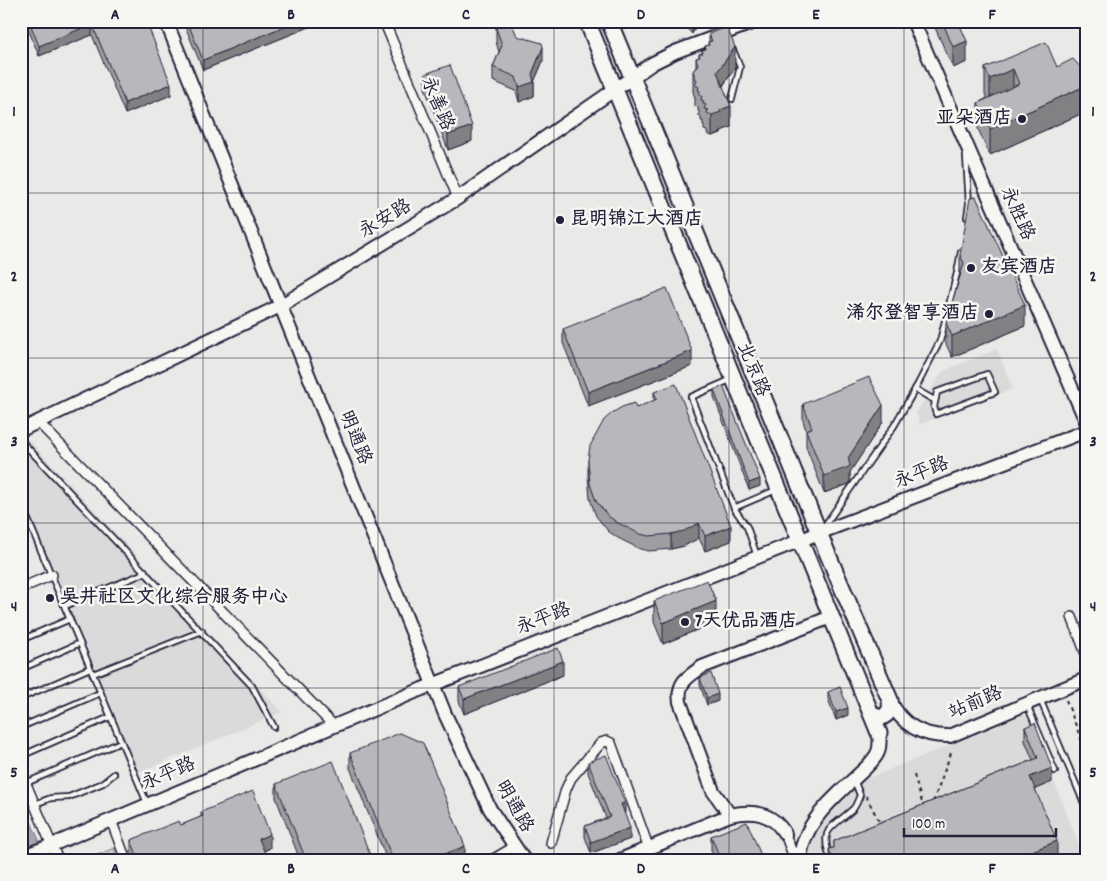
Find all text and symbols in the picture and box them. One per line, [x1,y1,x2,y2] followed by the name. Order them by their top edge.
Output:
[111,4,120,27] text: A
[287,4,295,27] text: B
[462,4,470,27] text: C
[637,4,646,27] text: D
[812,4,820,27] text: E
[988,4,996,27] text: F
[412,72,460,136] street label: 永善路
[12,101,16,124] text: 1
[1091,101,1095,124] text: 1
[936,106,1012,133] place label: 亚朵酒店
[1016,113,1028,125] marker: 亚朵酒店
[992,182,1040,246] street label: 永胜路
[355,194,417,246] street label: 永安路
[570,207,703,234] place label: 昆明锦江大酒店
[554,214,566,226] marker: 昆明锦江大酒店
[981,255,1057,282] place label: 友宾酒店
[965,262,977,274] marker: 友宾酒店
[11,266,18,289] text: 2
[1090,266,1097,289] text: 2
[846,301,979,328] place label: 浠尔登智享酒店
[983,308,995,320] marker: 浠尔登智享酒店
[729,339,775,401] street label: 北京路
[331,407,377,469] street label: 明通路
[10,431,18,454] text: 3
[1089,431,1097,454] text: 3
[891,451,953,497] street label: 永平路
[60,585,288,612] place label: 吴井社区文化综合服务中心
[44,592,56,604] marker: 吴井社区文化综合服务中心
[11,596,17,619] text: 4
[1090,596,1096,619] text: 4
[513,597,575,643] street label: 永平路
[695,609,797,636] place label: 7天优品酒店
[679,616,691,628] marker: 7天优品酒店
[944,680,1008,728] street label: 站前路
[137,751,201,799] street label: 永平路
[10,762,18,785] text: 5
[1089,762,1097,785] text: 5
[487,776,539,838] street label: 明通路
[904,806,1057,838] scale bar
[912,814,945,836] text: 100 m
[111,858,120,881] text: A
[287,858,295,881] text: B
[462,858,470,881] text: C
[637,858,646,881] text: D
[812,858,820,881] text: E
[988,858,996,881] text: F

